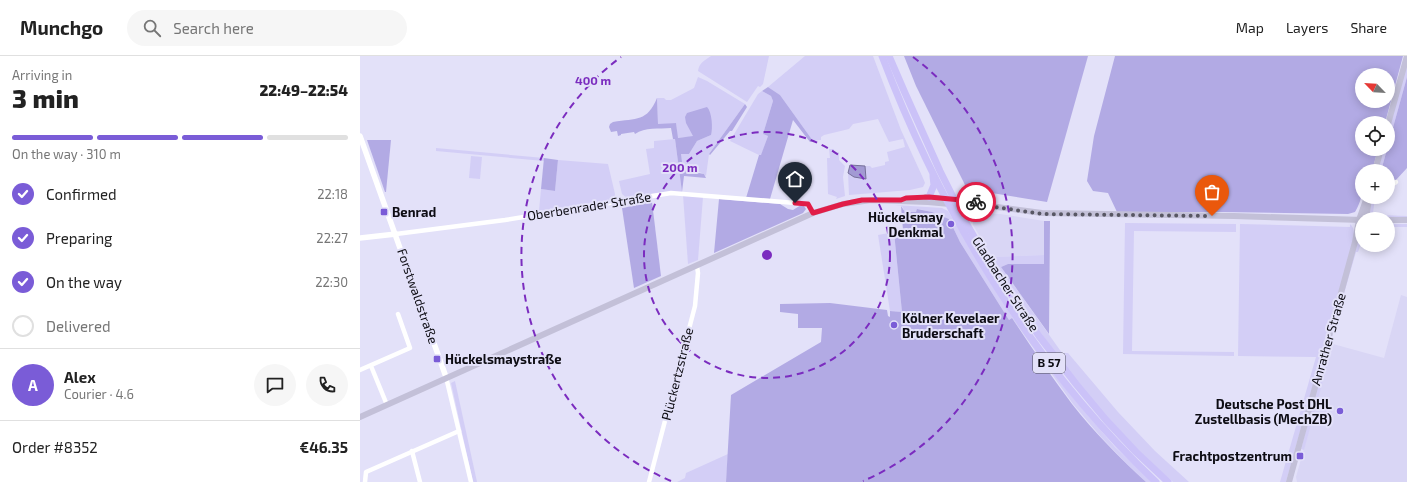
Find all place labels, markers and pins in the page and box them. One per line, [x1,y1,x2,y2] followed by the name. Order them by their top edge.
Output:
[778,162,812,203] pin
[1195,175,1229,216] pin
[392,204,436,220] place label: Benrad
[379,207,389,217] marker: Benrad
[868,209,944,240] place label: Hückelsmay Denkmal
[946,219,956,229] marker: Hückelsmay Denkmal
[760,248,774,262] centre of rings
[902,310,1000,341] place label: Kölner Kevelaer Bruderschaft
[889,320,899,330] marker: Kölner Kevelaer Bruderschaft
[445,351,562,367] place label: Hückelsmaystraße
[432,354,442,364] marker: Hückelsmaystraße
[1195,396,1332,427] place label: Deutsche Post DHL Zustellbasis (MechZB)
[1335,406,1345,416] marker: Deutsche Post DHL Zustellbasis (MechZB)
[1173,448,1292,464] place label: Frachtpostzentrum
[1295,451,1305,461] marker: Frachtpostzentrum

